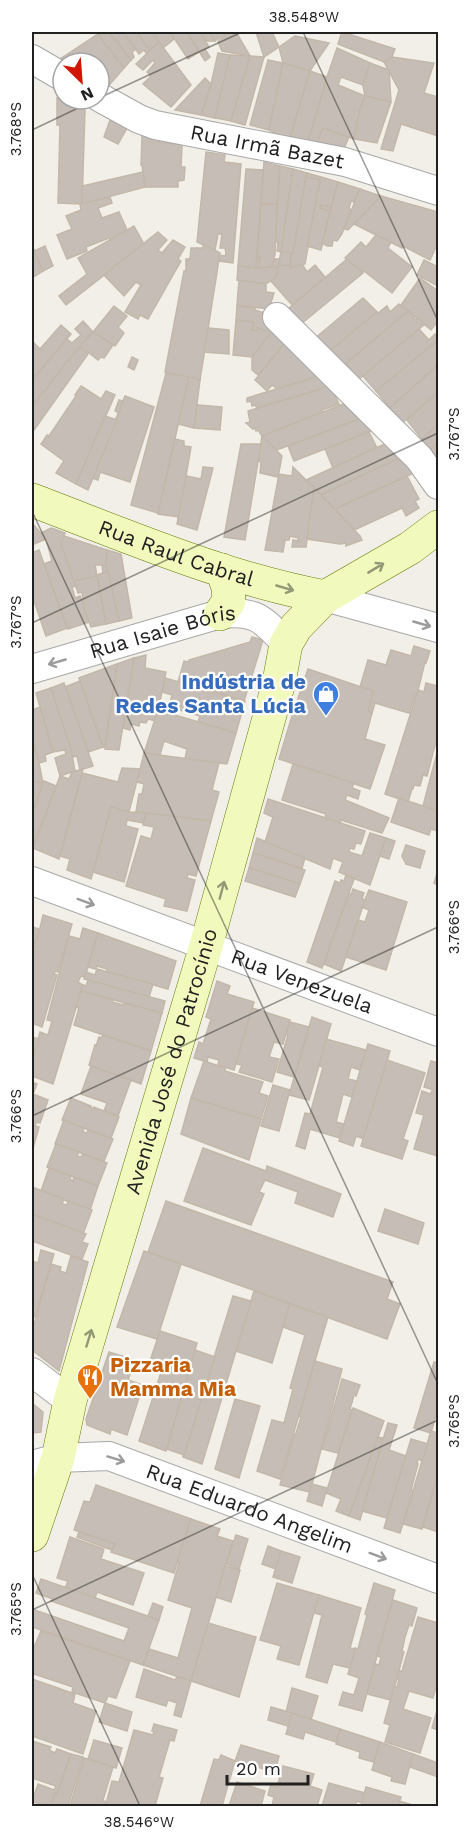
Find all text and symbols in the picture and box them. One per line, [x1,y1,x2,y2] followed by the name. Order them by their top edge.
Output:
[269,8,339,26] text: 38.548°W
[51,51,111,111] north arrow
[78,83,97,105] text: N
[7,102,25,156] text: 3.768°S
[188,119,346,174] street label: Rua Irmã Bazet
[445,407,463,461] text: 3.767°S
[95,514,258,592] street label: Rua Raul Cabral
[367,562,384,574] one-way arrow
[275,583,294,594] one-way arrow
[7,595,25,649] text: 3.767°S
[87,600,236,663] street label: Rua Isaie Bóris
[412,618,431,630] one-way arrow
[48,657,67,668] one-way arrow
[115,669,307,718] place label: Indústria de Redes Santa Lúcia
[311,679,341,717] shop icon: Indústria de Redes Santa Lúcia
[217,881,228,900] one-way arrow
[77,897,95,908] one-way arrow
[445,900,463,954] text: 3.766°S
[120,925,222,1197] street label: Avenida José do Patrocínio
[228,943,376,1019] street label: Rua Venezuela
[7,1089,25,1143] text: 3.766°S
[84,1329,95,1348] one-way arrow
[110,1352,237,1401] place label: Pizzaria Mamma Mia
[75,1362,105,1400] restaurant icon: Pizzaria Mamma Mia
[445,1394,463,1448] text: 3.765°S
[106,1454,125,1465] one-way arrow
[143,1458,357,1558] street label: Rua Eduardo Angelim
[368,1551,386,1562] one-way arrow
[7,1582,25,1636] text: 3.765°S
[227,1748,308,1786] scale bar
[236,1758,281,1779] text: 20 m
[104,1813,174,1831] text: 38.546°W

